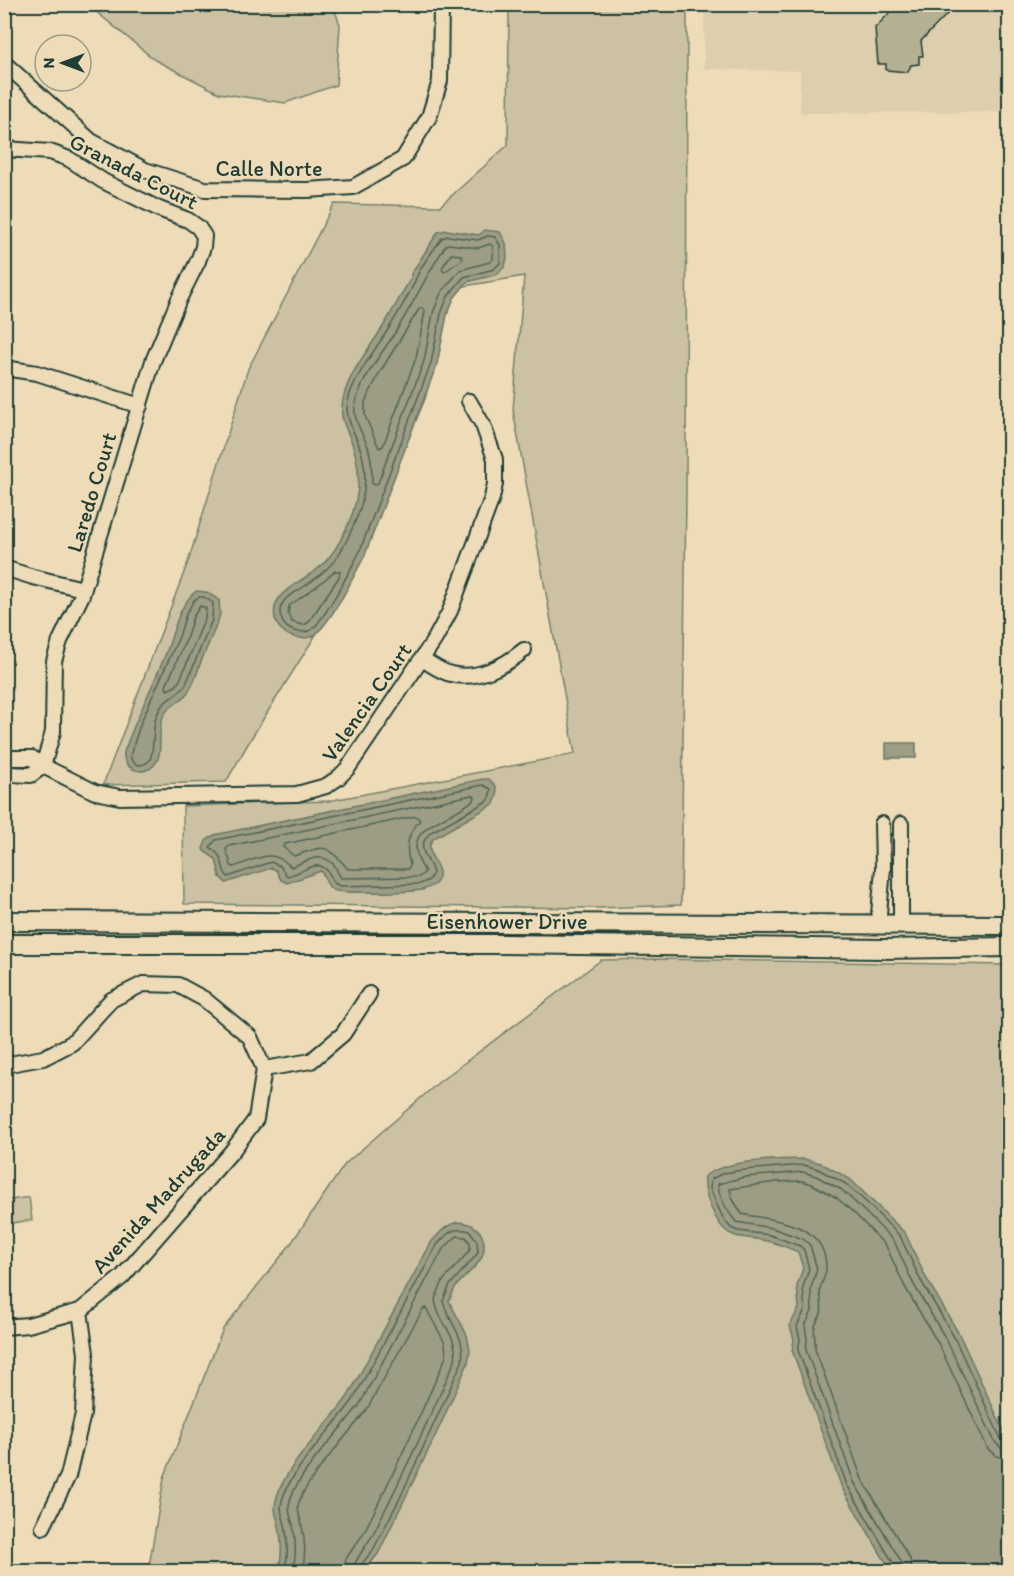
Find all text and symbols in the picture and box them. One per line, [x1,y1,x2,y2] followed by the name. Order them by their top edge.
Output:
[33,33,93,93] north arrow
[39,58,58,68] text: N
[65,127,203,215] street label: Granada Court
[216,155,323,182] street label: Calle Norte
[60,429,123,555] street label: Laredo Court
[316,638,417,767] street label: Valencia Court
[426,908,588,935] street label: Eisenhower Drive
[86,1121,232,1279] street label: Avenida Madrugada

